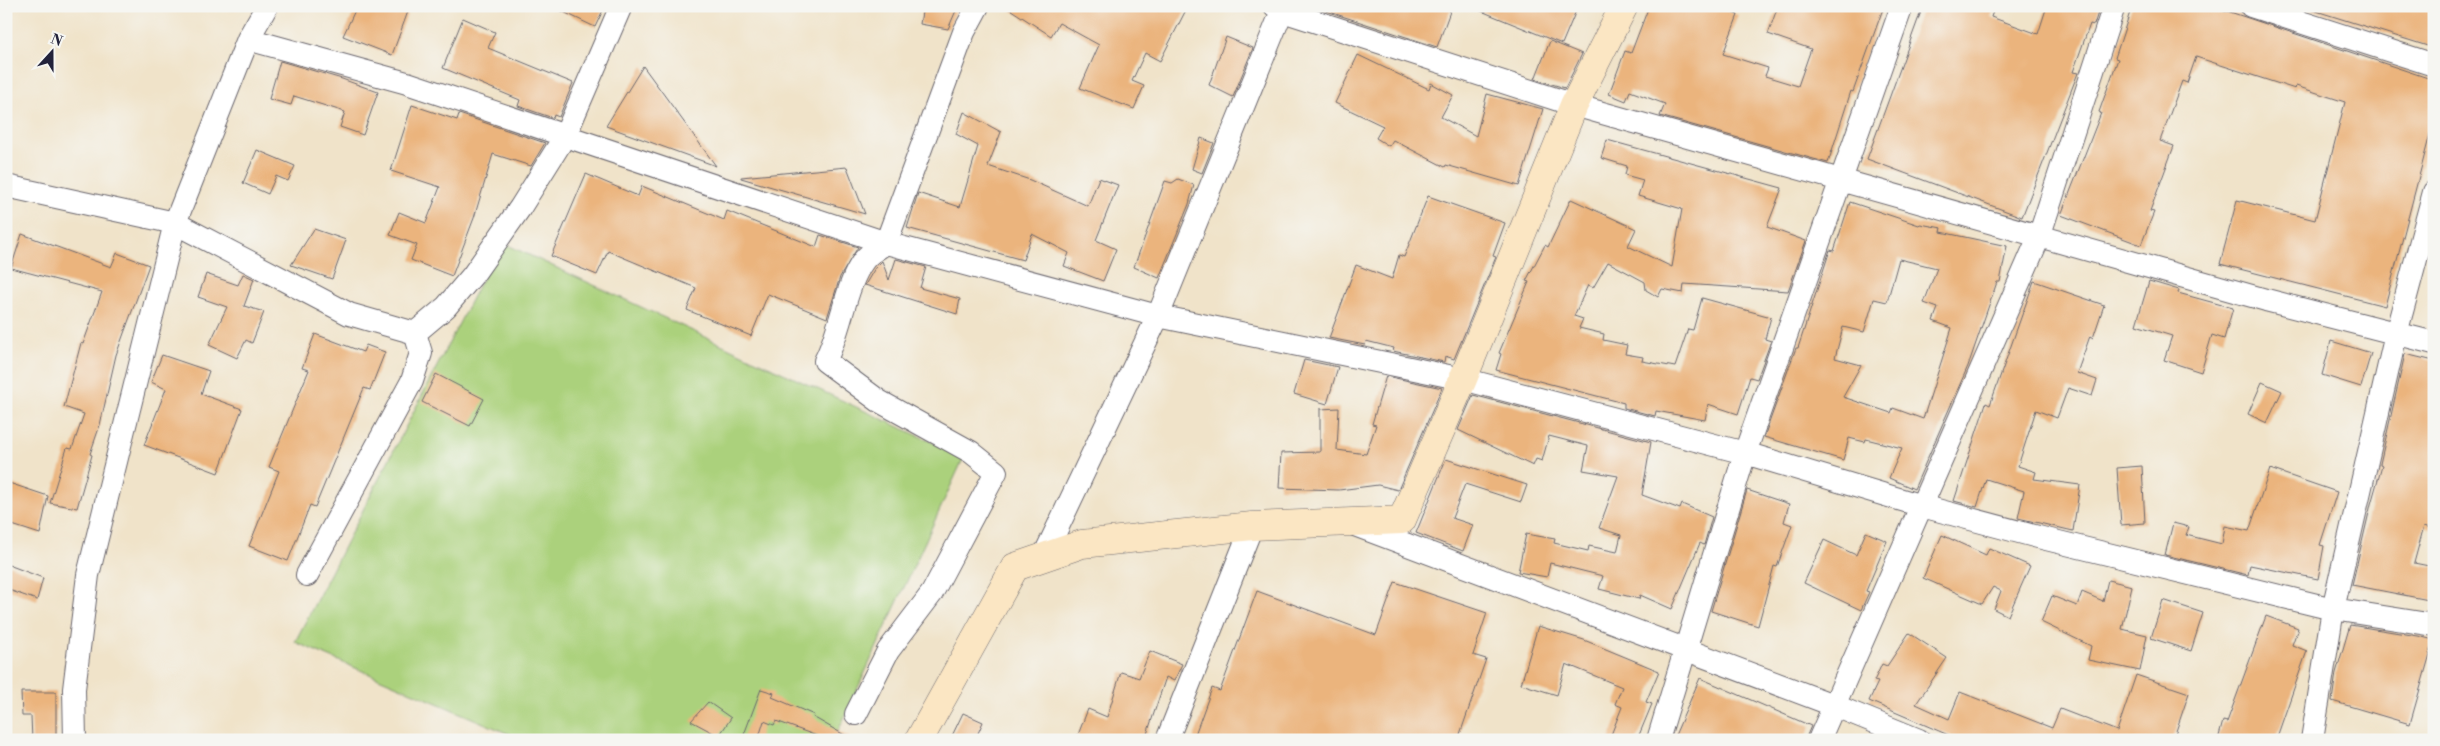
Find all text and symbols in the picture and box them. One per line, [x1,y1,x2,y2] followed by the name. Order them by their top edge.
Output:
[28,28,78,78] north arrow
[48,30,65,51] text: N

